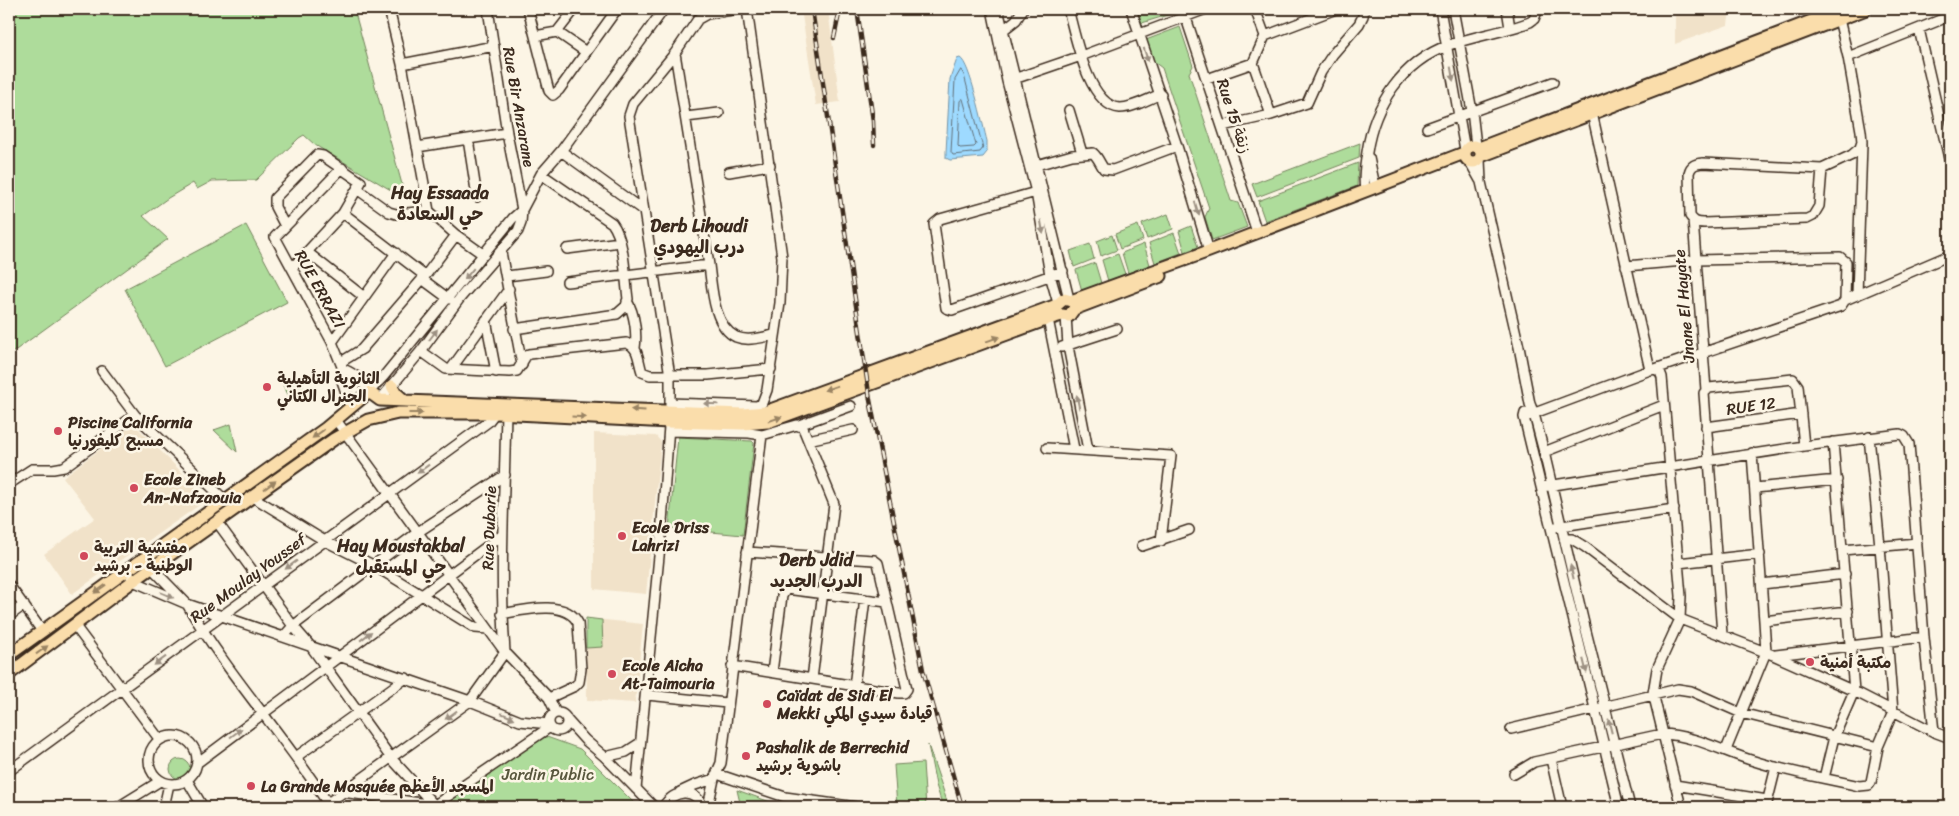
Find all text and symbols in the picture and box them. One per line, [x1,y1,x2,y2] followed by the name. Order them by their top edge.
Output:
[494,45,544,170] street label: Rue Bir Anzarane
[1143,48,1151,63] one-way arrow
[1449,66,1457,82] one-way arrow
[1208,75,1260,157] street label: Rue 15 زنقة
[390,177,489,230] district label: Hay Essaada حي السعادة
[1193,202,1201,217] one-way arrow
[650,210,749,263] district label: Derb Lihoudi درب اليهودي
[1038,219,1046,235] one-way arrow
[286,244,354,334] street label: RUE ERRAZI
[1665,248,1703,365] street label: Jnane El Hayate
[463,267,474,280] one-way arrow
[427,329,438,342] one-way arrow
[986,335,1001,342] one-way arrow
[277,364,380,411] place label: الثانوية التأهيلية الجنرال الكتاني
[261,381,273,393] marker: الثانوية التأهيلية الجنرال الكتاني
[823,384,838,392] one-way arrow
[1724,388,1778,424] street label: RUE 12
[1074,394,1082,410] one-way arrow
[703,400,719,408] one-way arrow
[630,406,646,414] one-way arrow
[68,408,193,455] place label: Piscine California مسبح كليفورنيا
[408,409,424,417] one-way arrow
[571,413,587,421] one-way arrow
[768,415,783,422] one-way arrow
[52,425,64,437] marker: Piscine California مسبح كليفورنيا
[311,429,325,439] one-way arrow
[417,464,430,475] one-way arrow
[143,465,242,512] place label: Ecole Zineb An-Nafzaouia
[263,480,277,490] one-way arrow
[128,482,140,494] marker: Ecole Zineb An-Nafzaouia
[473,485,505,571] street label: Rue Dubarie
[632,513,710,560] place label: Ecole Driss Lahrizi
[183,524,314,630] street label: Rue Moulay Youssef
[336,530,466,583] district label: Hay Moustakbal حي المستقبل
[616,530,628,542] marker: Ecole Driss Lahrizi
[94,533,192,580] place label: مفتشية التربية الوطنية - برشيد
[770,544,862,597] district label: Derb Jdid الدرب الجديد
[78,550,90,562] marker: مفتشية التربية الوطنية - برشيد
[284,560,298,570] one-way arrow
[1568,565,1576,580] one-way arrow
[94,584,107,594] one-way arrow
[160,592,174,600] one-way arrow
[359,631,372,642] one-way arrow
[35,645,49,655] one-way arrow
[1820,648,1891,677] place label: مكتبة أمنية
[621,651,716,698] place label: Ecole Aicha At-Taimouria
[153,656,167,666] one-way arrow
[1804,656,1816,668] marker: مكتبة أمنية
[1581,658,1589,673] one-way arrow
[606,668,618,680] marker: Ecole Aicha At-Taimouria
[776,681,933,728] place label: Caïdat de Sidi El Mekki قيادة سيدي المكي
[761,698,773,710] marker: Caïdat de Sidi El Mekki قيادة سيدي المكي
[445,709,458,720] one-way arrow
[501,712,516,720] one-way arrow
[1606,718,1614,733] one-way arrow
[229,728,242,739] one-way arrow
[756,733,910,780] place label: Pashalik de Berrechid باشوية برشيد
[740,750,752,762] marker: Pashalik de Berrechid باشوية برشيد
[501,760,594,789] park label: Jardin Public
[261,772,494,801] place label: La Grande Mosquée المسجد الأعظم
[245,780,257,792] marker: La Grande Mosquée المسجد الأعظم

